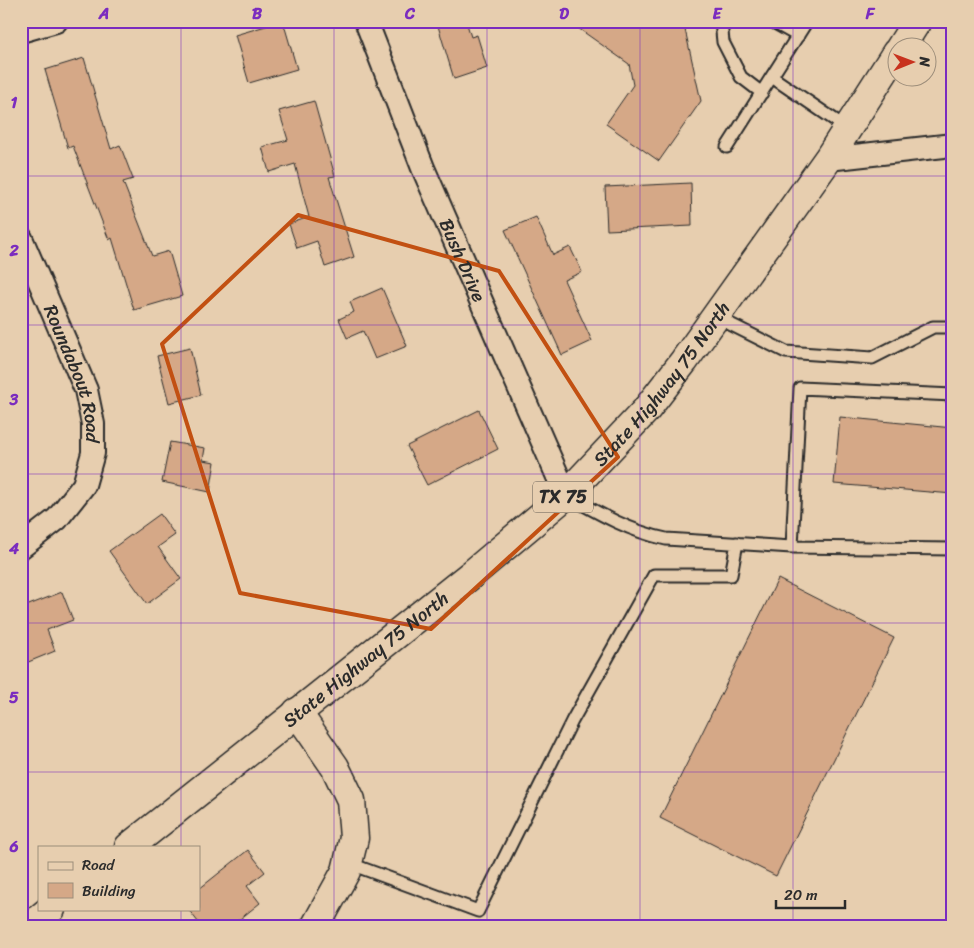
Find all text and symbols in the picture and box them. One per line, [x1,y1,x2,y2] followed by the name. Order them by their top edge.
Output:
[98,0,109,28] text: A
[252,0,263,28] text: B
[404,0,416,28] text: C
[559,0,569,28] text: D
[713,0,723,28] text: E
[865,0,876,28] text: F
[886,38,936,88] north arrow
[912,56,937,67] text: N
[11,88,18,117] text: 1
[430,213,496,307] street label: Bush Drive
[8,236,19,265] text: 2
[585,294,739,474] street label: State Highway 75 North
[34,299,109,443] street label: Roundabout Road
[9,385,19,414] text: 3
[533,482,593,512] road number: TX 75
[8,534,19,563] text: 4
[275,583,456,736] street label: State Highway 75 North
[9,683,19,712] text: 5
[8,832,19,861] text: 6
[38,846,200,910] legend
[82,852,115,878] text: Road
[82,878,136,904] text: Building
[776,878,845,910] scale bar
[784,882,818,908] text: 20 m

